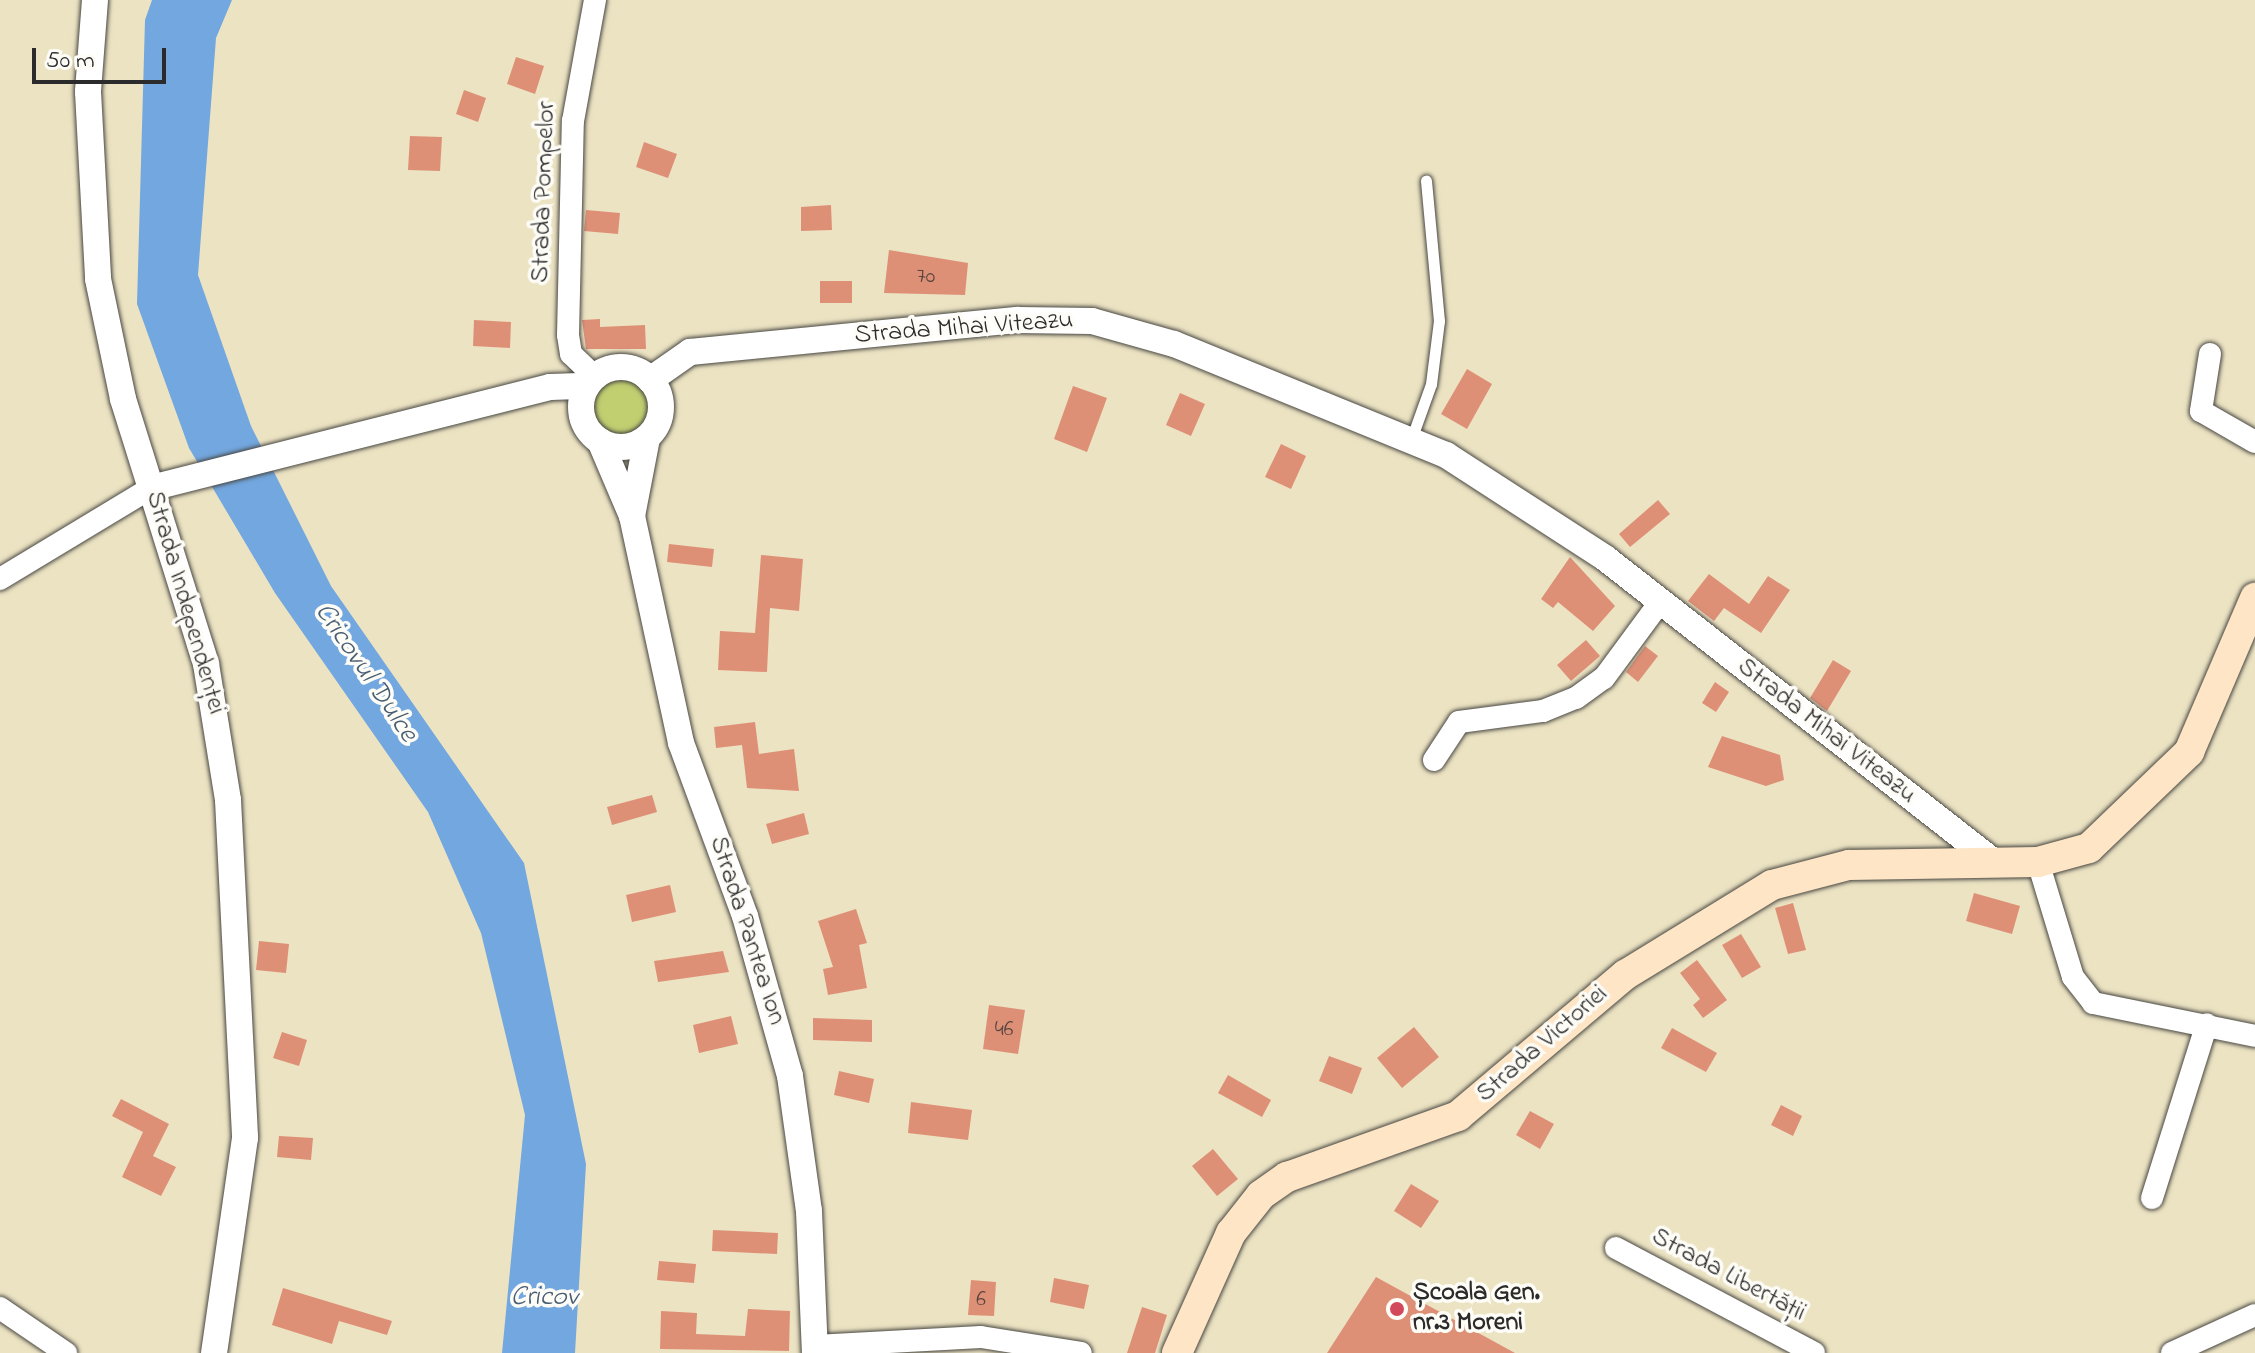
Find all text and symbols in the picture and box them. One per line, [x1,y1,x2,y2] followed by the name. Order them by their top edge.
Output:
[36,32,170,82] scale bar
[46,44,95,79] text: 50 m
[526,101,564,283] street label: Strada Pompelor
[917,265,935,291] house number: 70
[854,306,1074,352] street label: Strada Mihai Viteazu
[137,488,231,718] street label: Strada Independenței
[306,597,424,749] water label: Cricovul Dulce
[1730,652,1922,812] street label: Strada Mihai Viteazu
[701,833,791,1029] street label: Strada Pantea Ion
[1471,980,1615,1110] street label: Strada Victoriei
[995,1018,1013,1044] house number: 46
[1645,1222,1811,1330] street label: Strada Libertății
[1413,1278,1540,1340] place label: Școala Gen. nr.3 Moreni
[511,1281,577,1315] water label: Cricov
[976,1288,986,1314] house number: 6
[1388,1300,1406,1318] marker: Școala Gen. nr.3 Moreni

